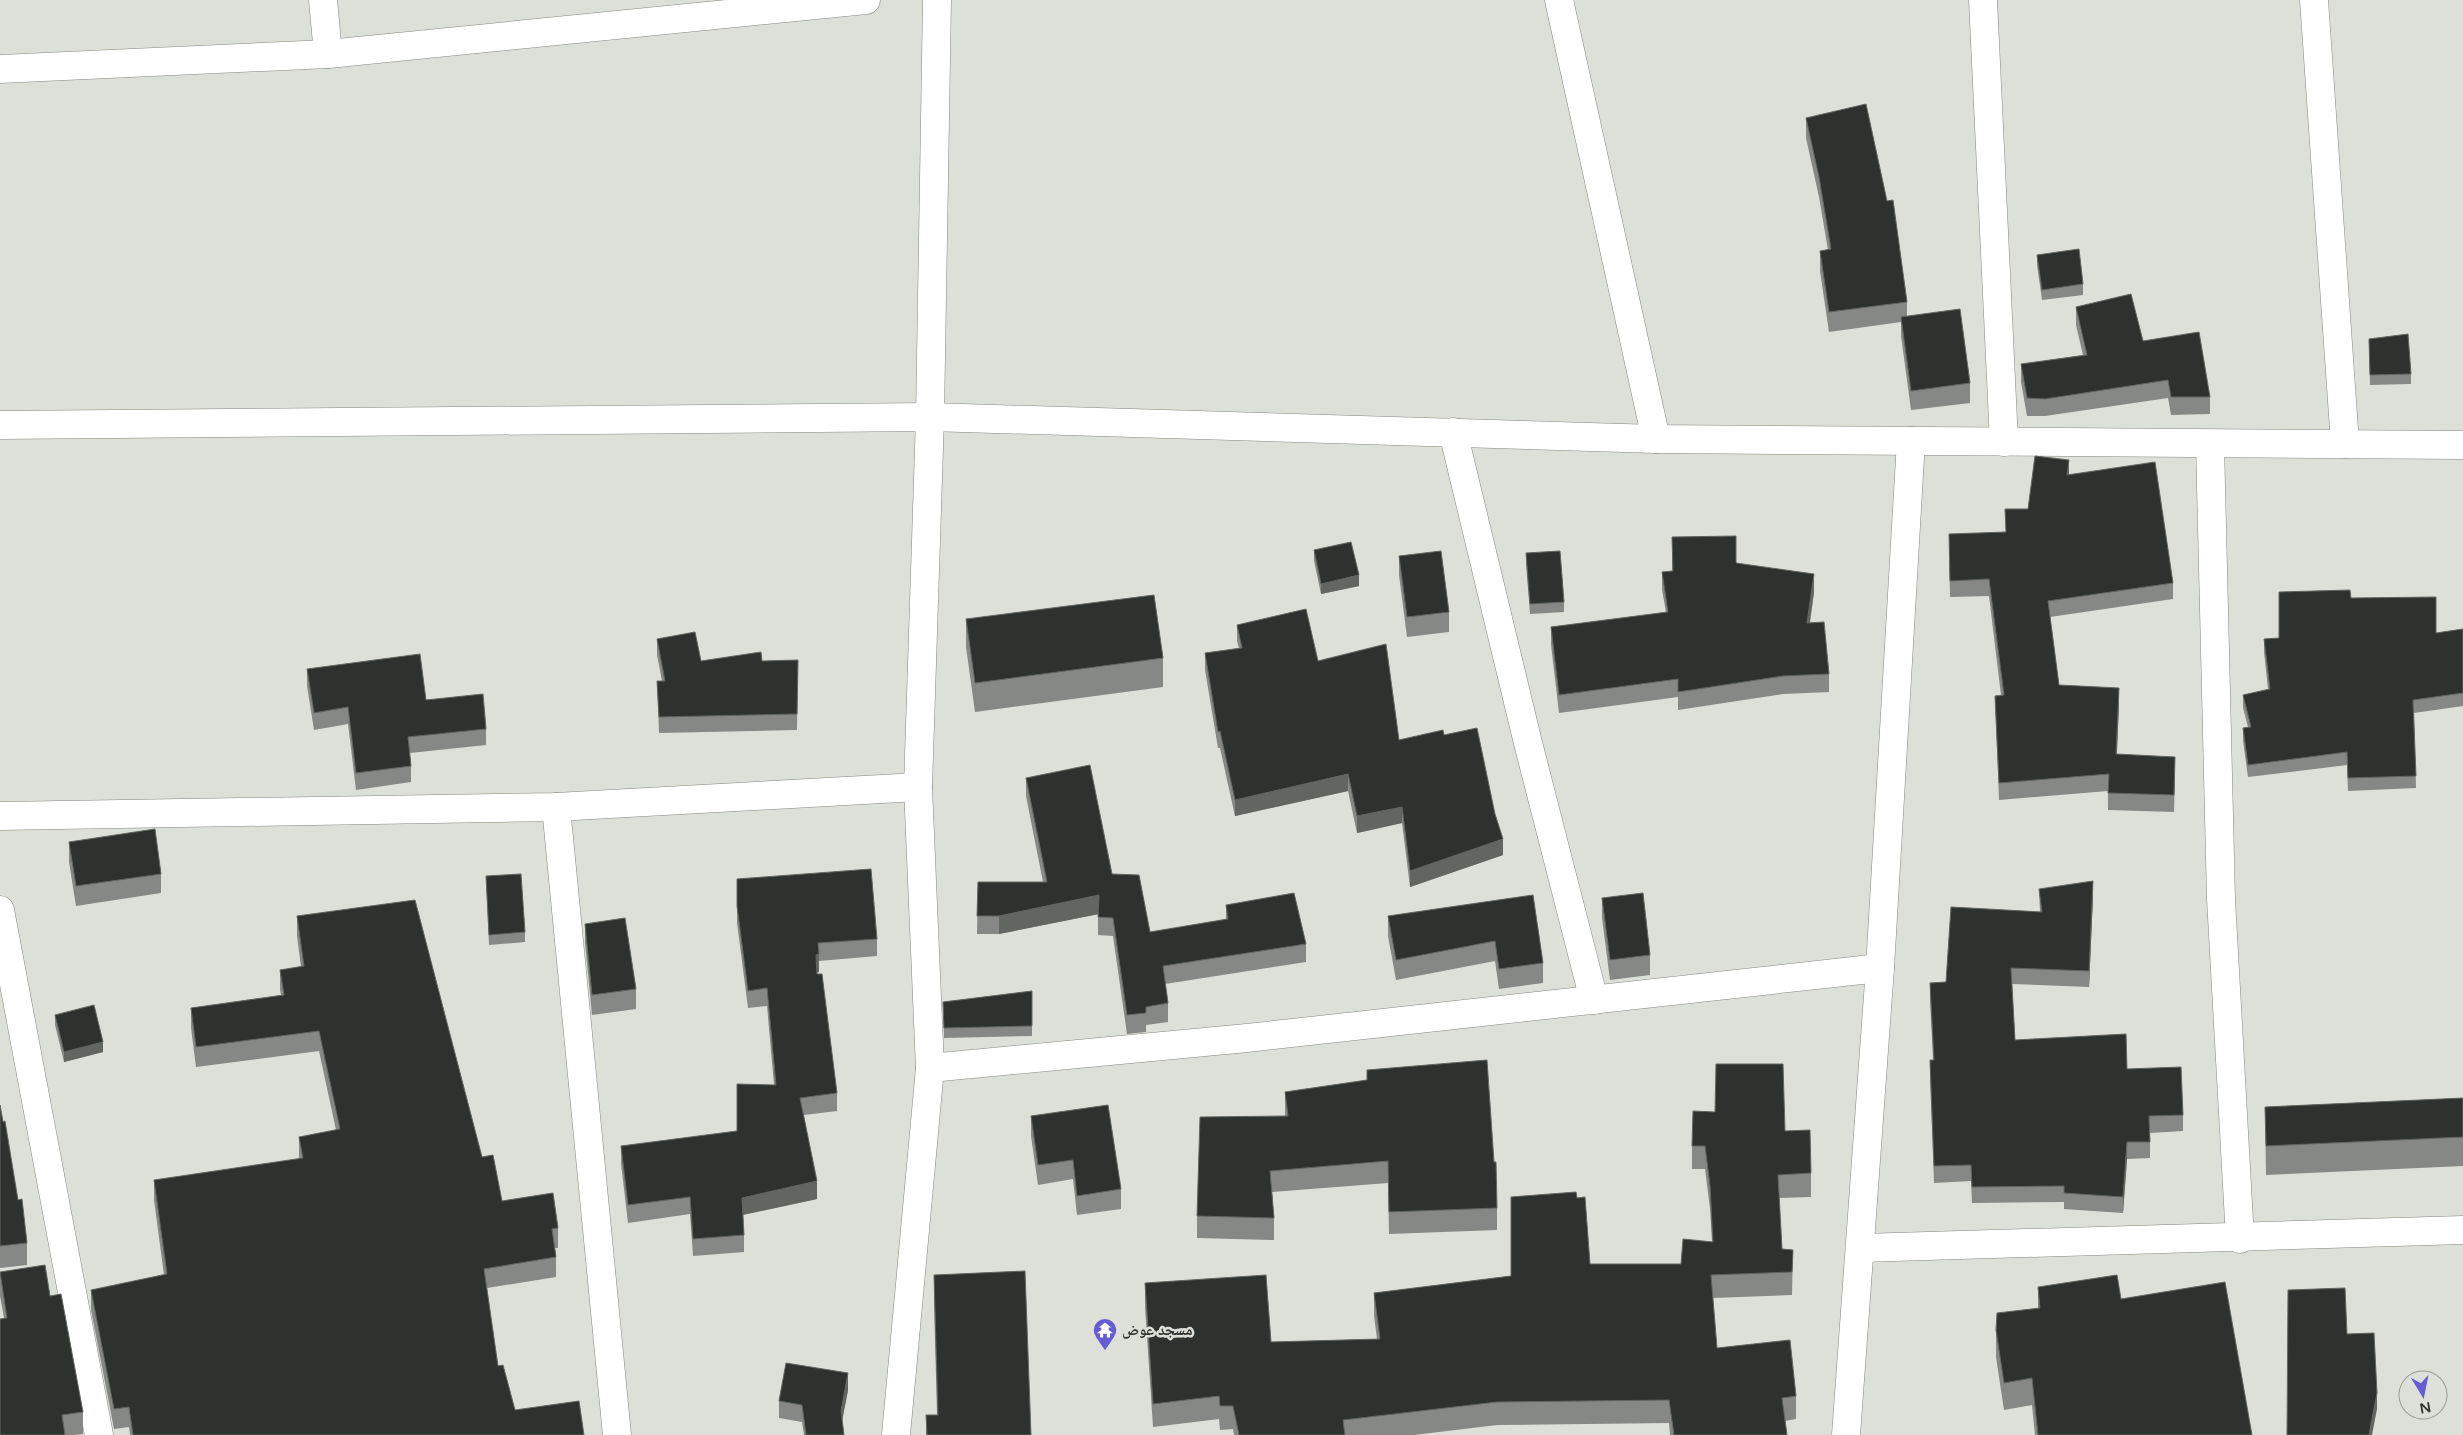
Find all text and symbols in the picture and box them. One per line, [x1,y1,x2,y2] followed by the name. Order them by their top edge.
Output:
[1092,1317,1118,1351] temple icon: مسجد عوض
[1122,1321,1193,1339] place label: مسجد عوض
[2398,1370,2448,1420] north arrow
[2418,1398,2432,1417] text: N

